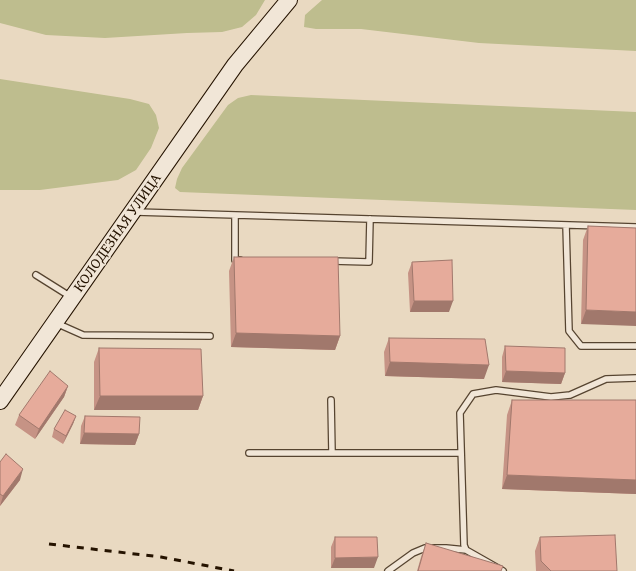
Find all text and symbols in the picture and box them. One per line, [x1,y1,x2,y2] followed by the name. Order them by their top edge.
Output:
[70,170,166,296] street label: КОЛОДЕЗНАЯ УЛИЦА

